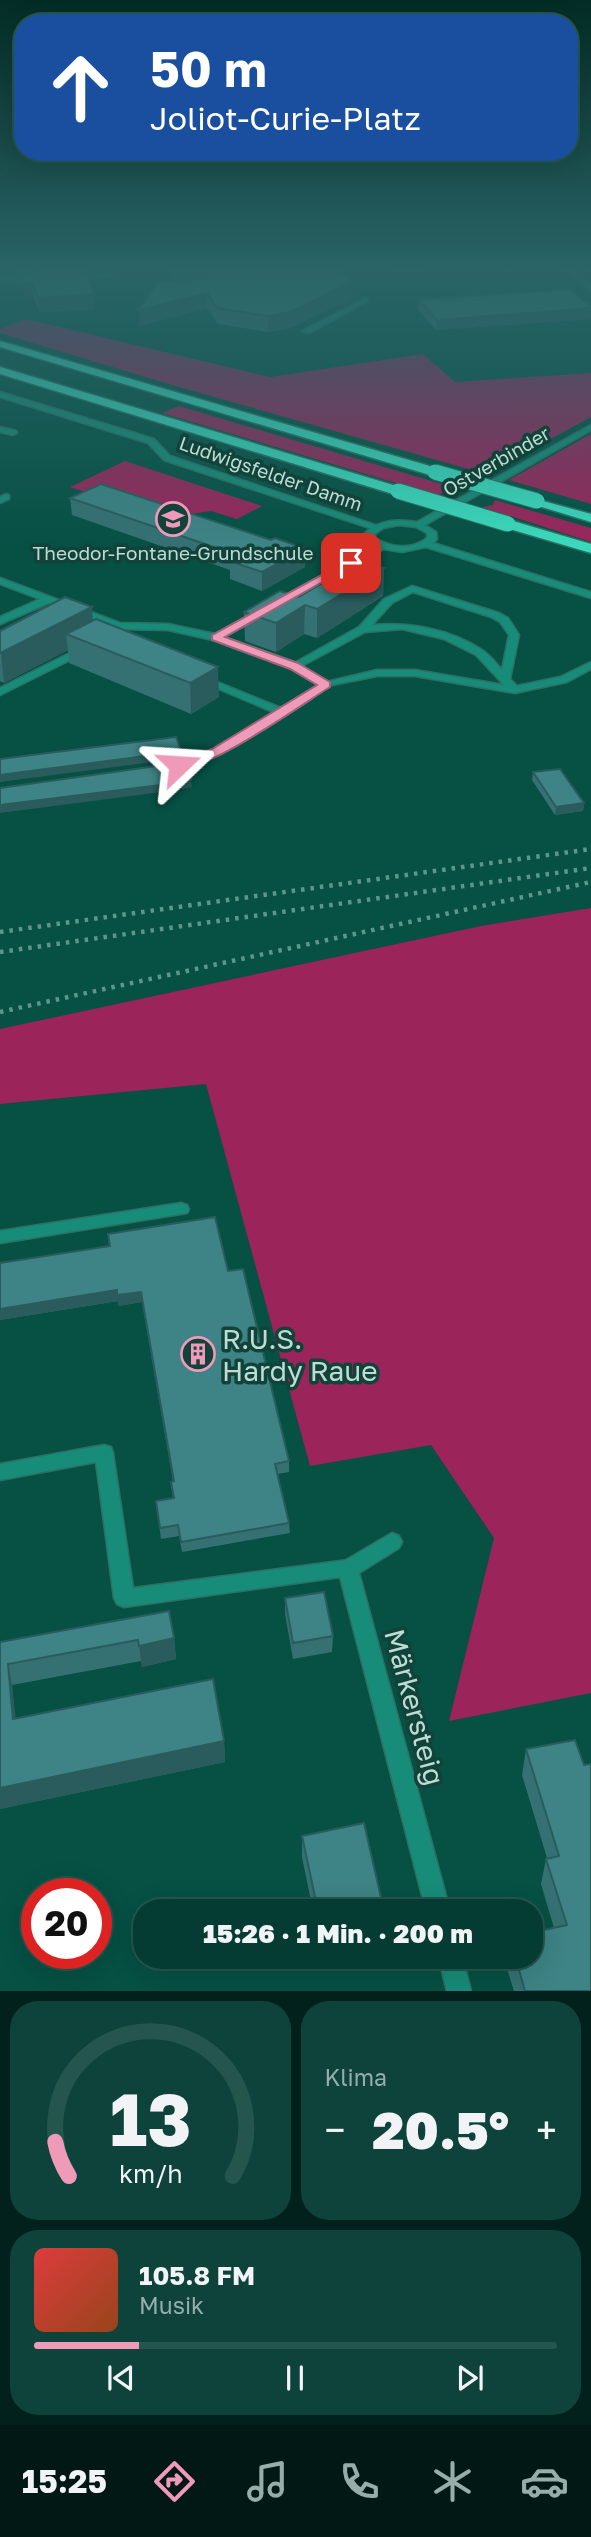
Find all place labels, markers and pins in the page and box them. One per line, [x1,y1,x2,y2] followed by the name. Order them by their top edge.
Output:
[154,500,192,538] school or university icon: Theodor-Fontane-Grundschule
[321,533,381,593] pin
[33,541,313,564] place label: Theodor-Fontane-Grundschule
[222,1322,377,1387] place label: R.U.S. Hardy Raue
[179,1335,217,1373] building icon: R.U.S. Hardy Raue

